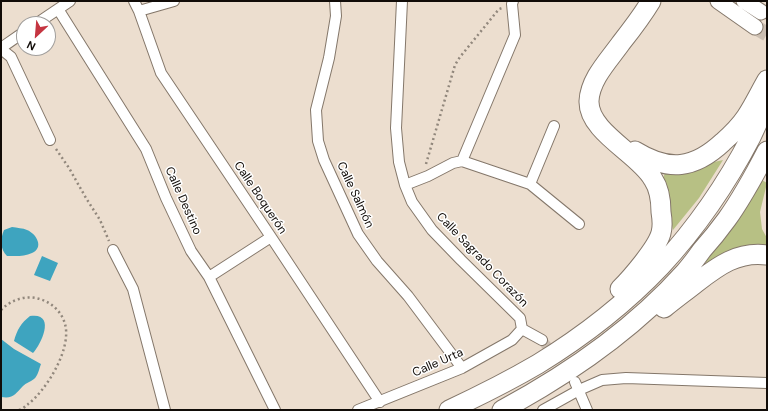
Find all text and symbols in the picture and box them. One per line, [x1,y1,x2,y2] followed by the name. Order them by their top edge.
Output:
[16,16,56,56] north arrow
[25,38,38,54] text: N
[230,159,290,237] street label: Calle Boquerón
[333,160,377,230] street label: Calle Salmón
[162,165,204,237] street label: Calle Destino
[433,210,531,310] street label: Calle Sagrado Corazón
[410,345,466,381] street label: Calle Urta

